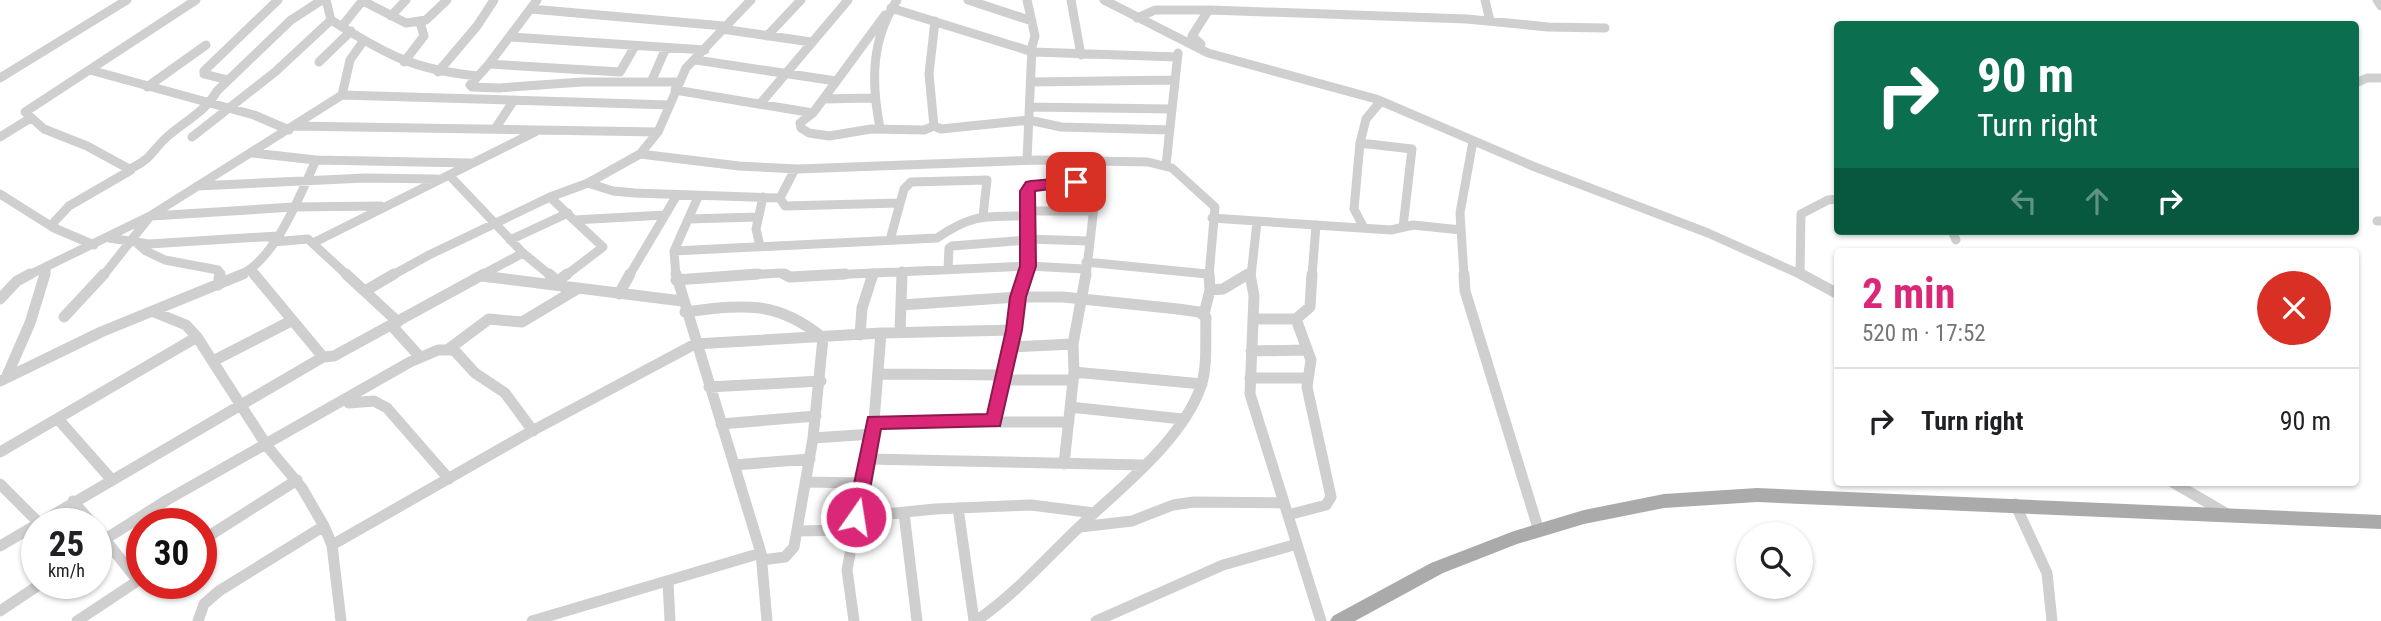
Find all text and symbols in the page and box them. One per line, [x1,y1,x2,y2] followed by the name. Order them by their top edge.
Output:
[1977,47,2074,104] text: 90 m
[1862,49,1953,140] icon: right
[1977,106,2098,144] text: Turn right
[1046,152,1106,212] pin
[1057,163,1095,201] icon: arrive
[2005,182,2043,220] icon: left
[2078,182,2116,220] icon: ahead
[2151,182,2189,220] icon: right
[1862,269,1955,318] text: 2 min
[2257,271,2331,345] button: close
[1862,320,1986,347] text: 520 m · 17:52
[1862,402,1900,440] icon: right
[1921,406,2023,436] text: Turn right
[2280,406,2331,436] text: 90 m
[819,480,893,554] position arrow
[126,508,217,599] speed limit sign: 30
[1736,522,1813,599] map controls
[1736,522,1813,599] button: search
[49,524,84,565] text: 25
[48,560,85,581] text: km/h

